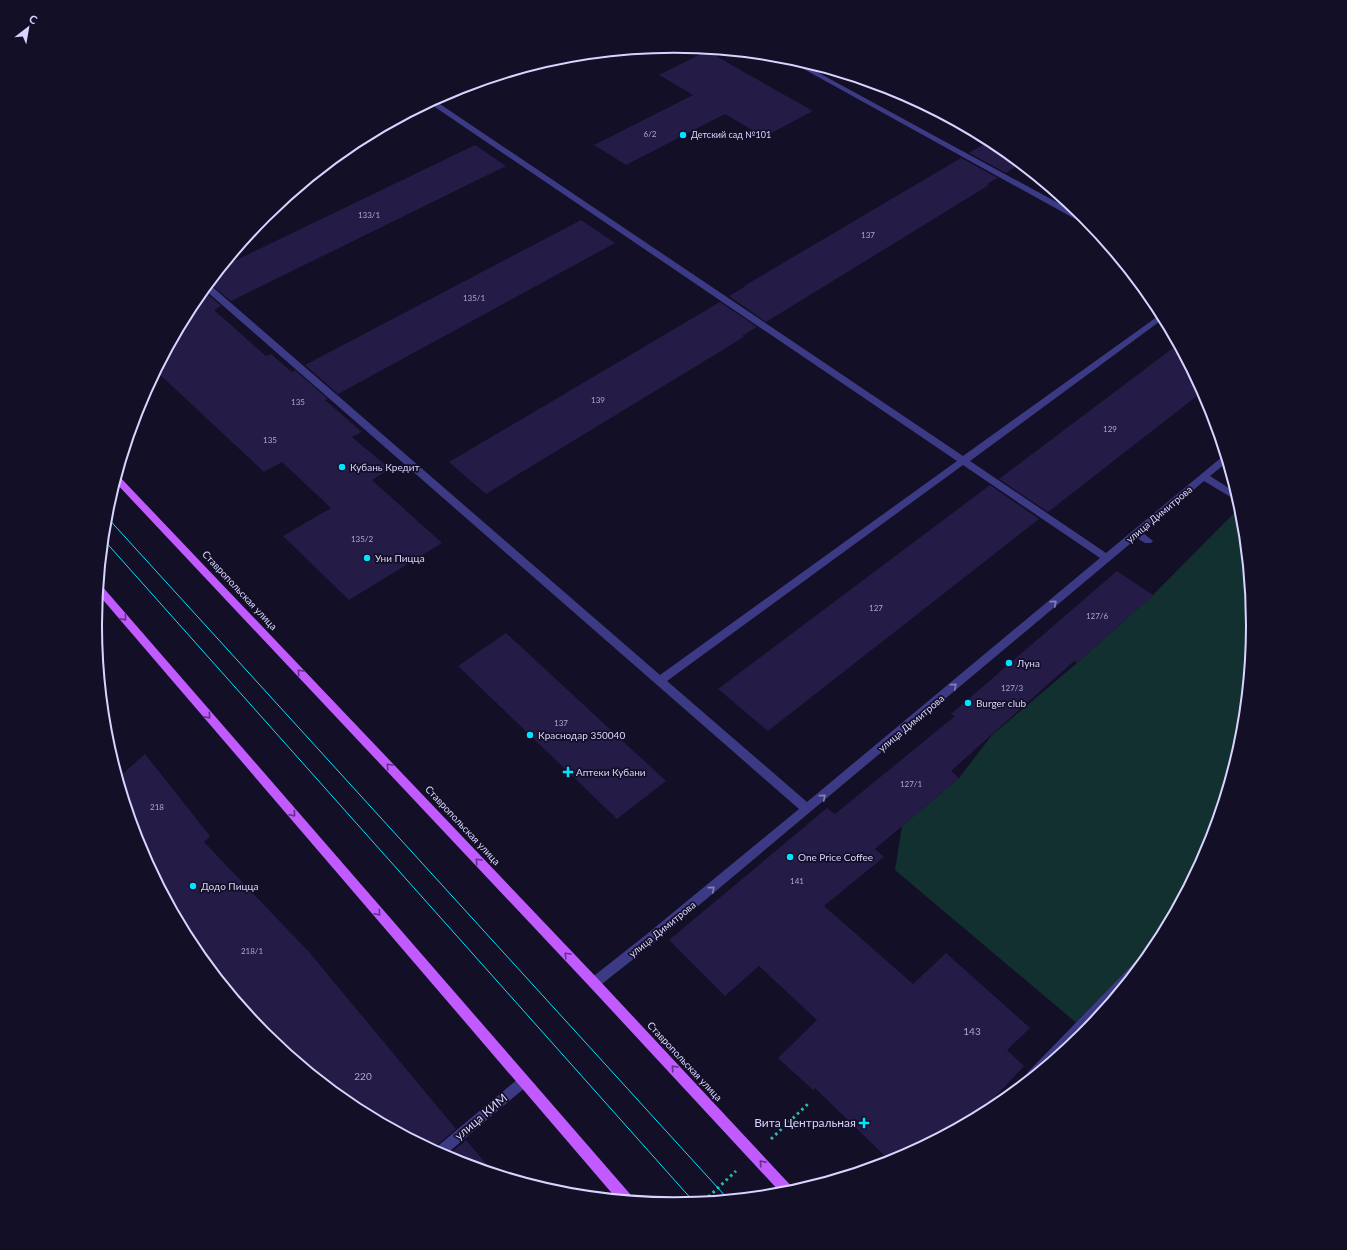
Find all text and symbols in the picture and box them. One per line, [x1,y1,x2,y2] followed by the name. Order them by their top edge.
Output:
[8,8,48,48] north arrow
[27,12,40,27] text: С
[644,129,657,139] house number: 6/2
[691,129,771,140] place label: Детский сад №101
[678,130,688,140] marker: Детский сад №101
[358,210,380,220] house number: 133/1
[861,230,875,240] house number: 137
[463,293,485,303] house number: 135/1
[591,395,605,405] house number: 139
[291,397,305,407] house number: 135
[1103,424,1117,434] house number: 129
[263,435,277,445] house number: 135
[350,461,420,473] place label: Кубань Кредит
[337,462,347,472] marker: Кубань Кредит
[1124,483,1194,545] street label: улица Димитрова
[351,534,373,544] house number: 135/2
[200,548,280,632] street label: Ставропольская улица
[375,552,425,564] place label: Уни Пицца
[362,553,372,563] marker: Уни Пицца
[1049,600,1057,607] one-way arrow
[869,603,883,613] house number: 127
[1086,611,1108,621] house number: 127/6
[119,613,126,620] one-way arrow
[1016,657,1040,669] place label: Луна
[1004,658,1014,668] marker: Луна
[298,669,305,676] one-way arrow
[1001,683,1023,693] house number: 127/3
[950,684,957,691] one-way arrow
[876,692,946,754] street label: улица Димитрова
[976,697,1027,709] place label: Burger club
[963,698,973,708] marker: Burger club
[204,711,211,719] one-way arrow
[554,718,568,728] house number: 137
[538,729,625,741] place label: Краснодар 350040
[525,730,535,740] marker: Краснодар 350040
[386,763,394,771] one-way arrow
[576,766,646,778] place label: Аптеки Кубани
[563,767,573,777] marker: Аптеки Кубани
[900,779,922,789] house number: 127/1
[423,783,503,867] street label: Ставропольская улица
[818,794,825,801] one-way arrow
[150,802,164,812] house number: 218
[289,810,296,817] one-way arrow
[798,851,873,863] place label: One Price Coffee
[785,852,795,862] marker: One Price Coffee
[475,858,483,866] one-way arrow
[790,876,804,886] house number: 141
[201,880,258,892] place label: Додо Пицца
[188,881,198,891] marker: Додо Пицца
[707,886,714,893] one-way arrow
[626,898,698,960] street label: улица Димитрова
[374,908,381,916] one-way arrow
[241,946,263,956] house number: 218/1
[565,952,572,960] one-way arrow
[645,1019,725,1103] street label: Ставропольская улица
[963,1025,981,1037] house number: 143
[671,1065,678,1073] one-way arrow
[354,1070,372,1082] house number: 220
[451,1090,510,1143] street label: улица КИМ
[754,1115,856,1130] place label: Вита Центральная
[859,1118,869,1128] marker: Вита Центральная
[760,1161,767,1168] one-way arrow

